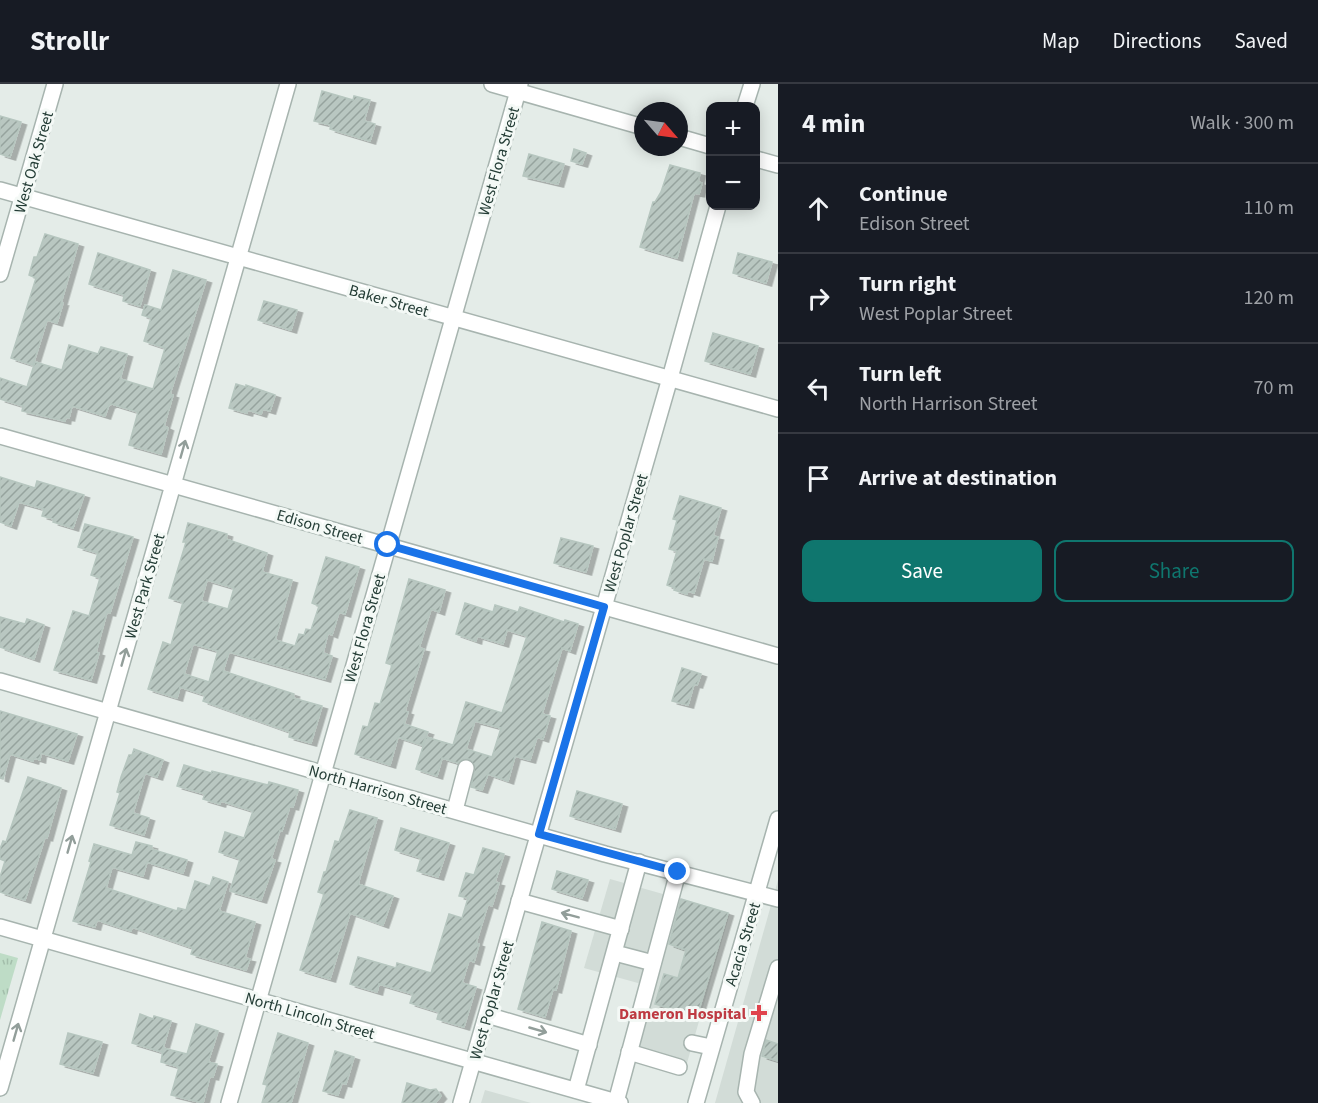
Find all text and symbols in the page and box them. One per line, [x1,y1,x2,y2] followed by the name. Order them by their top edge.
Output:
[30,21,109,61] text: Strollr
[1042,26,1080,56] text: Map
[1113,26,1201,56] text: Directions
[1234,26,1288,56] text: Saved
[634,102,688,156] north arrow
[706,102,760,210] map controls
[706,102,760,156] button: +
[473,104,525,218] street label: West Flora Street
[802,105,865,142] text: 4 min
[9,108,59,216] street label: West Oak Street
[1190,109,1294,137] text: Walk · 300 m
[706,156,760,210] button: −
[859,178,948,210] text: Continue
[802,192,835,225] icon: ahead
[1244,194,1294,222] text: 110 m
[859,210,970,238] text: Edison Street
[859,268,956,300] text: Turn right
[346,279,432,323] street label: Baker Street
[802,282,835,315] icon: right
[1244,284,1294,312] text: 120 m
[859,300,1012,328] text: West Poplar Street
[859,358,941,390] text: Turn left
[802,372,835,405] icon: left
[1254,374,1294,402] text: 70 m
[859,390,1038,418] text: North Harrison Street
[178,440,189,459] one-way arrow
[802,462,835,495] icon: arrive
[859,462,1057,494] text: Arrive at destination
[598,471,654,595] street label: West Poplar Street
[274,504,366,550] street label: Edison Street
[119,530,171,642] street label: West Park Street
[374,531,400,557] route start
[802,540,1042,602] button: Save
[1054,540,1294,602] button: Share
[339,571,391,685] street label: West Flora Street
[118,648,130,667] one-way arrow
[306,760,450,820] street label: North Harrison Street
[65,835,76,854] one-way arrow
[664,858,690,884] route end
[720,899,766,989] street label: Acacia Street
[561,909,580,920] one-way arrow
[464,938,520,1062] street label: West Poplar Street
[242,987,378,1045] street label: North Lincoln Street
[619,1003,746,1025] place label: Dameron Hospital
[750,1004,768,1022] marker: Dameron Hospital
[11,1022,22,1041] one-way arrow
[528,1025,547,1036] one-way arrow

